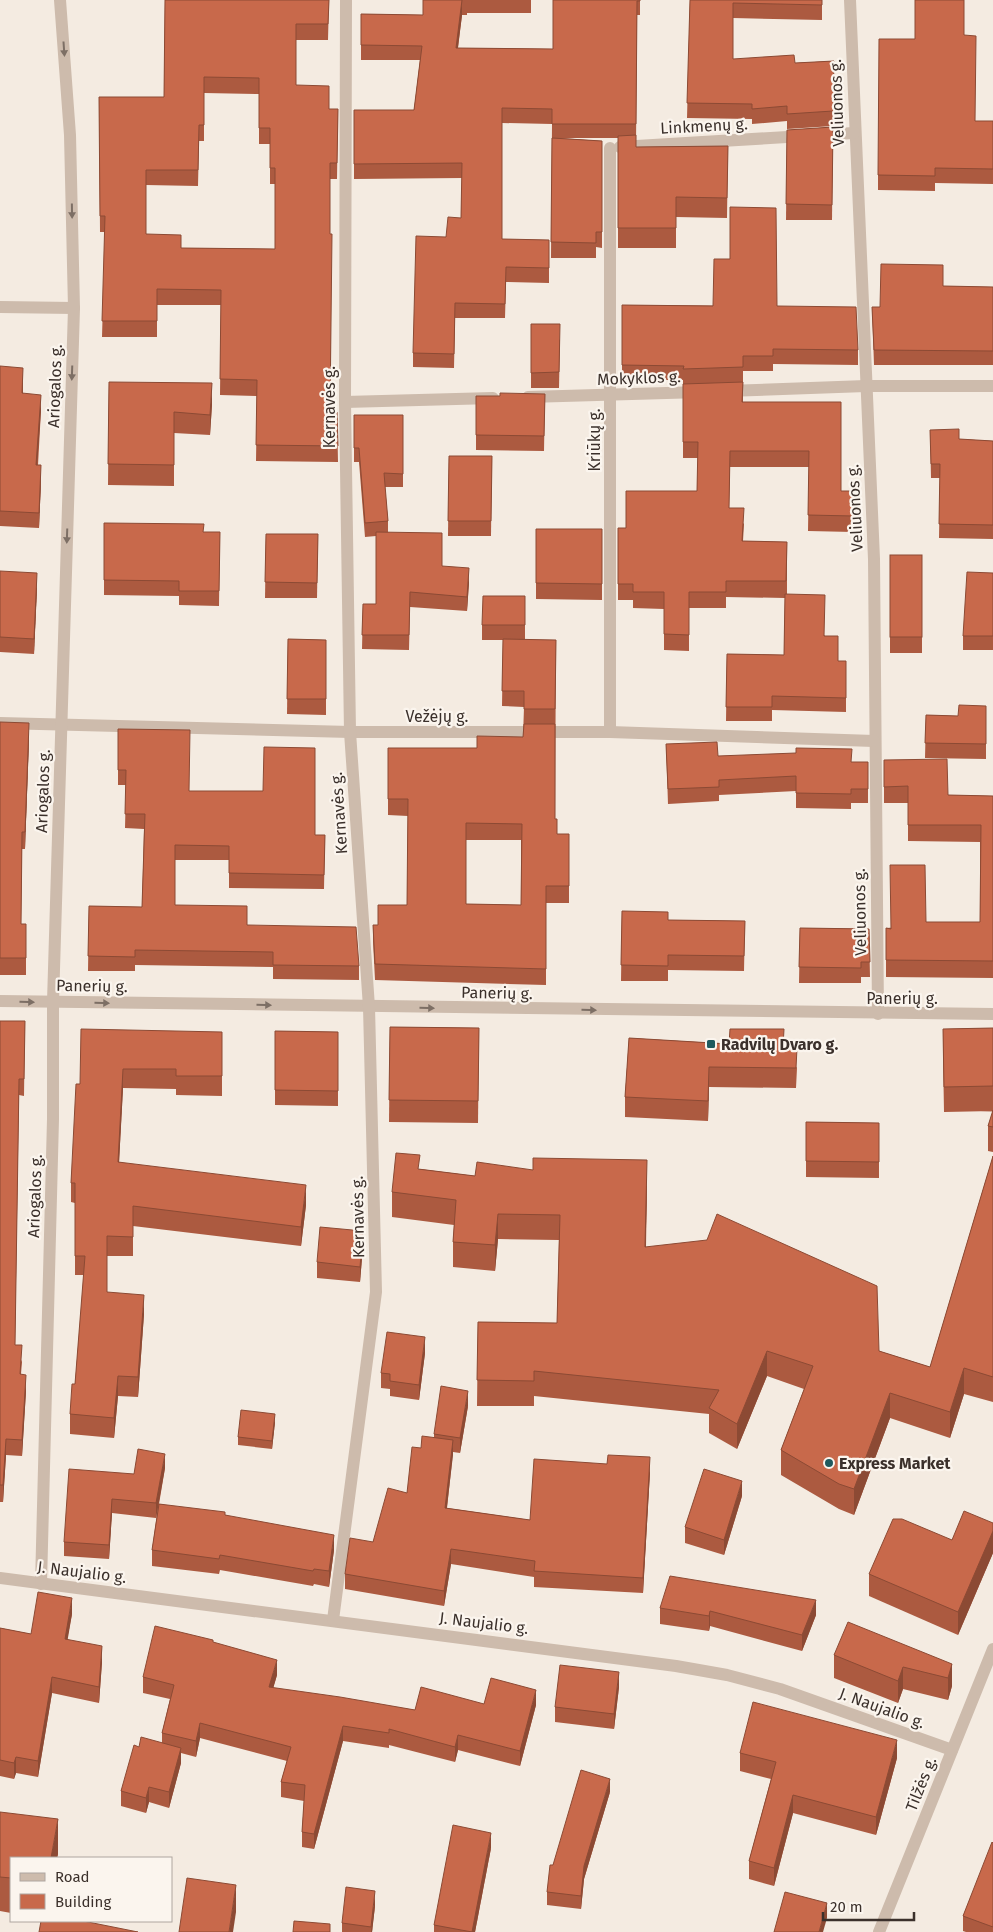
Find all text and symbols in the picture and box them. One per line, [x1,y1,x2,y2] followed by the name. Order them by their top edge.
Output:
[60,41,68,57] one-way arrow
[826,59,848,147] street label: Veliuonos g.
[660,114,748,138] street label: Linkmenų g.
[68,203,76,219] one-way arrow
[44,344,66,428] street label: Ariogalos g.
[68,366,76,382] one-way arrow
[320,366,339,448] street label: Kernavės g.
[597,367,681,389] street label: Mokyklos g.
[585,408,604,472] street label: Kriūkų g.
[843,464,867,552] street label: Veliuonos g.
[63,528,71,544] one-way arrow
[406,707,469,726] street label: Vežėjų g.
[32,749,54,833] street label: Ariogalos g.
[327,771,351,855] street label: Kernavės g.
[850,868,870,956] street label: Veliuonos g.
[56,976,128,996] street label: Panerių g.
[461,983,533,1003] street label: Panerių g.
[866,989,938,1008] street label: Panerių g.
[19,998,35,1006] one-way arrow
[94,999,110,1007] one-way arrow
[257,1002,273,1010] one-way arrow
[419,1004,435,1012] one-way arrow
[582,1007,598,1015] one-way arrow
[721,1035,838,1054] place label: Radvilų Dvaro g.
[705,1038,717,1050] marker: Radvilų Dvaro g.
[24,1154,46,1238] street label: Ariogalos g.
[348,1176,368,1258] street label: Kernavės g.
[839,1454,951,1473] place label: Express Market
[823,1457,835,1469] marker: Express Market
[36,1557,128,1587] street label: J. Naujalio g.
[438,1608,530,1638] street label: J. Naujalio g.
[837,1684,928,1732] street label: J. Naujalio g.
[901,1754,941,1814] street label: Tilžės g.
[10,1857,172,1922] legend
[55,1868,90,1886] text: Road
[823,1890,914,1922] scale bar
[55,1893,111,1911] text: Building
[830,1898,863,1916] text: 20 m

